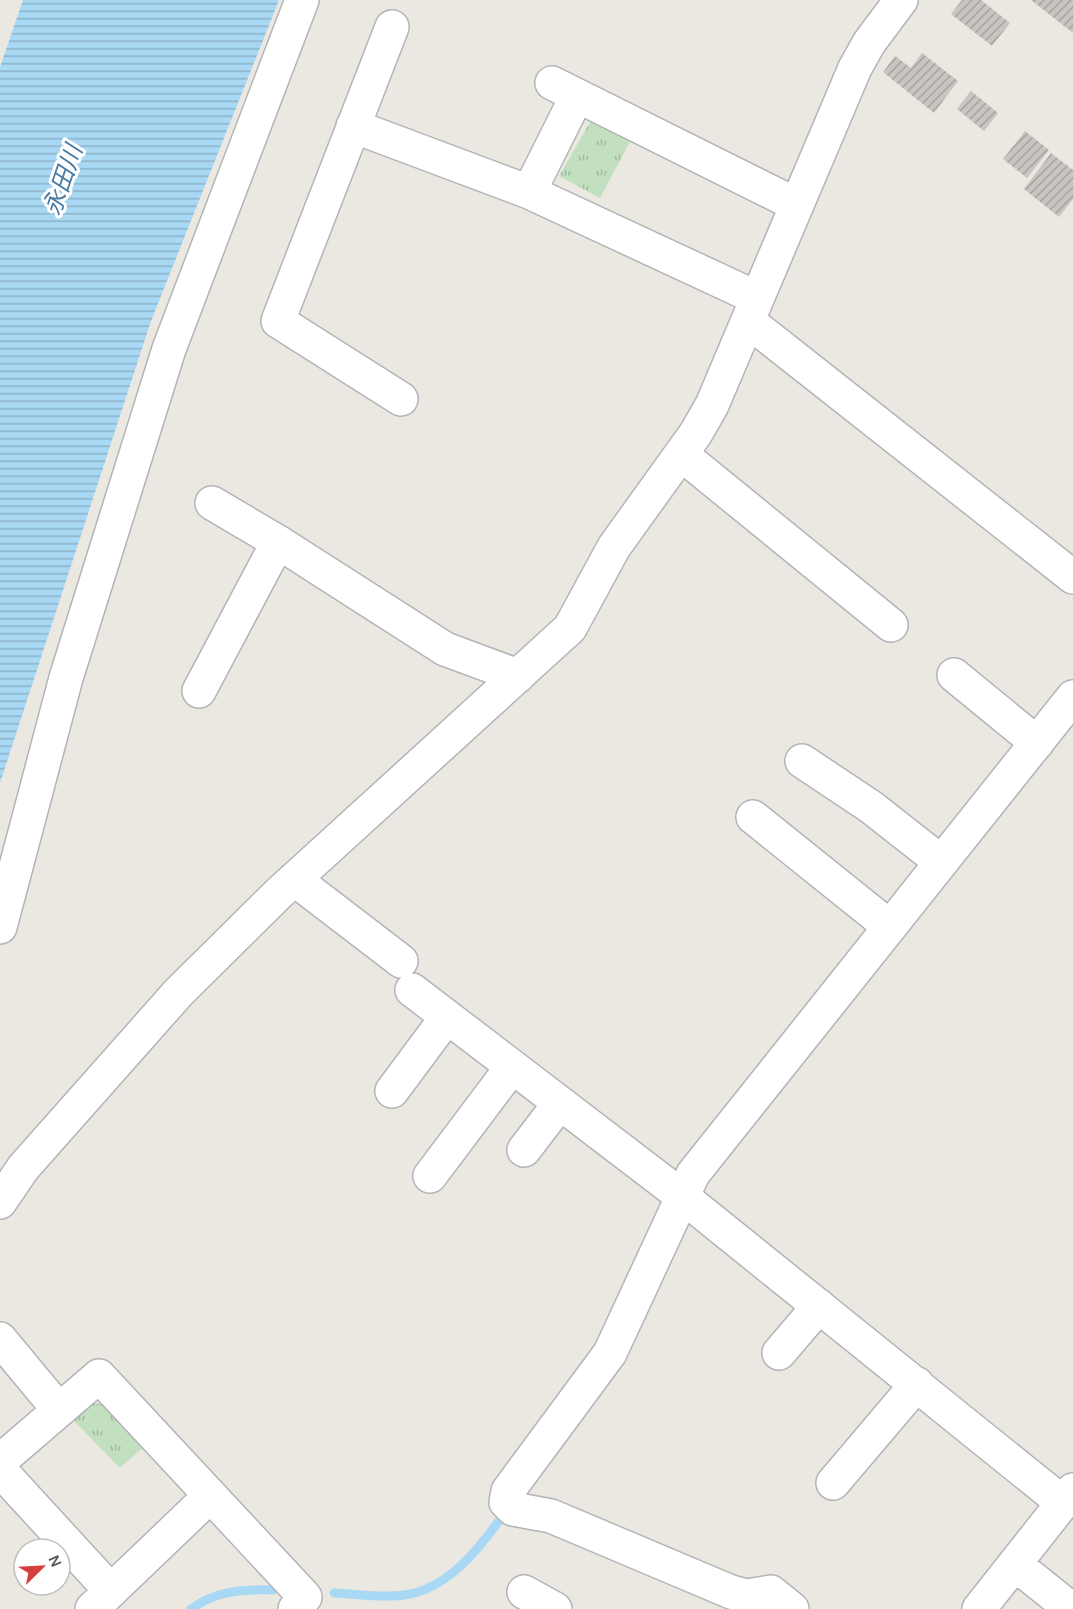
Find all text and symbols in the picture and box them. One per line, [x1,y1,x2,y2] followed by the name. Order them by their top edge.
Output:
[38,139,89,219] water label: 永田川
[12,1537,72,1597] north arrow
[44,1552,66,1570] text: N

